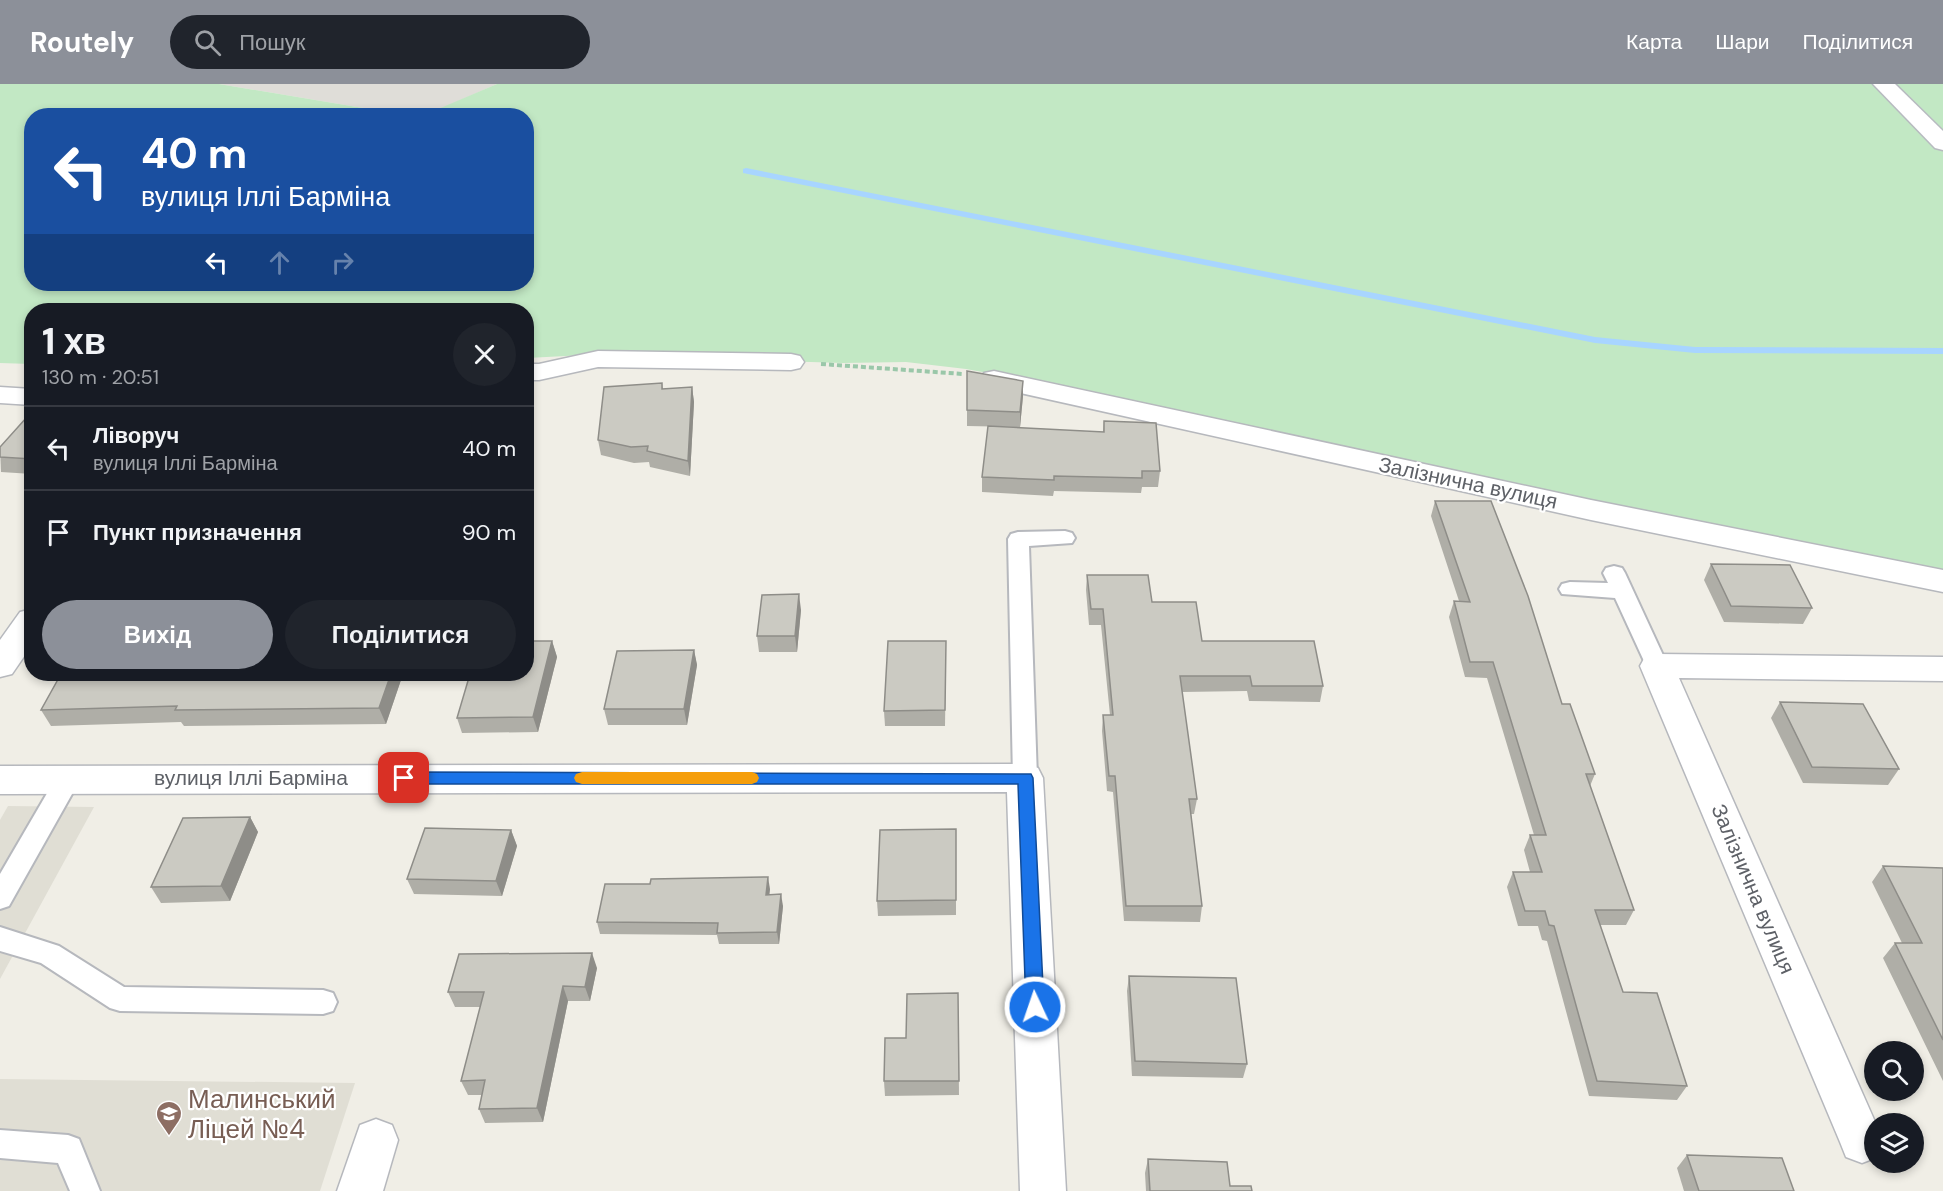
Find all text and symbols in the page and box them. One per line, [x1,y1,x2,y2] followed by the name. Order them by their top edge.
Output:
[170,15,590,69] search box
[30,24,134,61] text: Routely
[191,26,224,59] icon: search
[239,28,306,57] text: Пошук
[1626,28,1682,56] text: Карта
[1715,28,1770,56] text: Шари
[1803,28,1913,56] text: Поділитися
[141,126,247,181] text: 40 m
[42,132,120,210] icon: left
[141,179,390,214] text: вулиця Іллі Барміна
[200,246,233,279] icon: left
[263,246,296,279] icon: ahead
[326,246,359,279] icon: right
[42,318,106,365] text: 1 хв
[453,323,516,386] button: close
[42,364,159,390] text: 130 m · 20:51
[93,421,179,450] text: Ліворуч
[42,432,75,465] icon: left
[462,434,516,463] text: 40 m
[93,450,278,476] text: вулиця Іллі Барміна
[1376,450,1560,516] street label: Залізнична вулиця
[42,516,75,549] icon: arrive
[93,518,302,547] text: Пункт призначення
[462,518,516,547] text: 90 m
[42,600,273,669] button: Вихід
[285,600,516,669] button: Поділитися
[378,752,429,803] pin
[387,761,420,794] icon: arrive
[154,764,348,792] street label: вулиця Іллі Барміна
[1705,800,1801,978] street label: Залізнична вулиця
[1003,975,1067,1039] position arrow
[1864,1041,1924,1173] map controls
[1864,1041,1924,1101] button: search
[188,1082,335,1146] place label: Малинський Ліцей №4
[154,1099,184,1137] school or university icon: Малинський Ліцей №4
[1864,1113,1924,1173] button: layers

